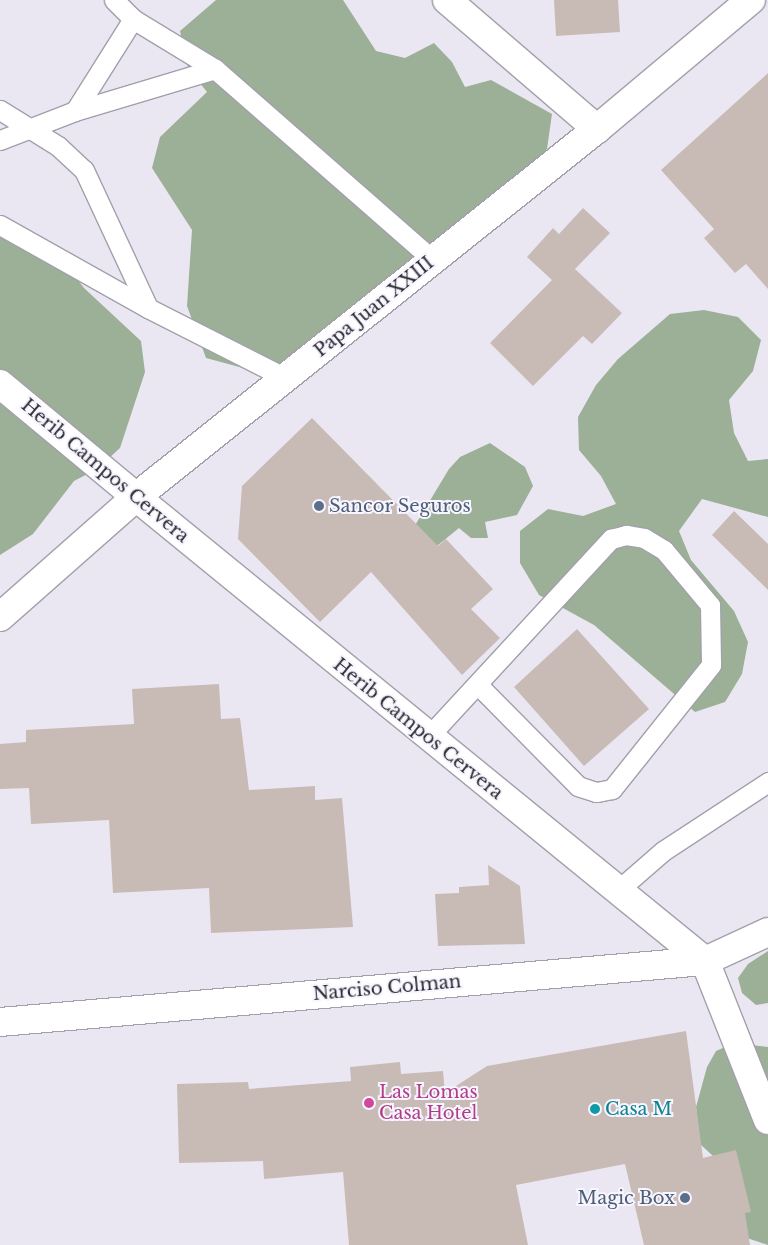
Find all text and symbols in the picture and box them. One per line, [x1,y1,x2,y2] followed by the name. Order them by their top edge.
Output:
[310,252,438,362] street label: Papa Juan XXIII
[17,395,193,547] street label: Herib Campos Cervera
[329,495,471,517] place label: Sancor Seguros
[313,500,325,512] marker: Sancor Seguros
[329,654,507,804] street label: Herib Campos Cervera
[312,971,462,1005] street label: Narciso Colman
[379,1082,478,1124] place label: Las Lomas Casa Hotel
[363,1097,375,1109] marker: Las Lomas Casa Hotel
[605,1098,672,1120] place label: Casa M
[589,1103,601,1115] marker: Casa M
[578,1187,675,1209] place label: Magic Box
[679,1192,691,1204] marker: Magic Box

